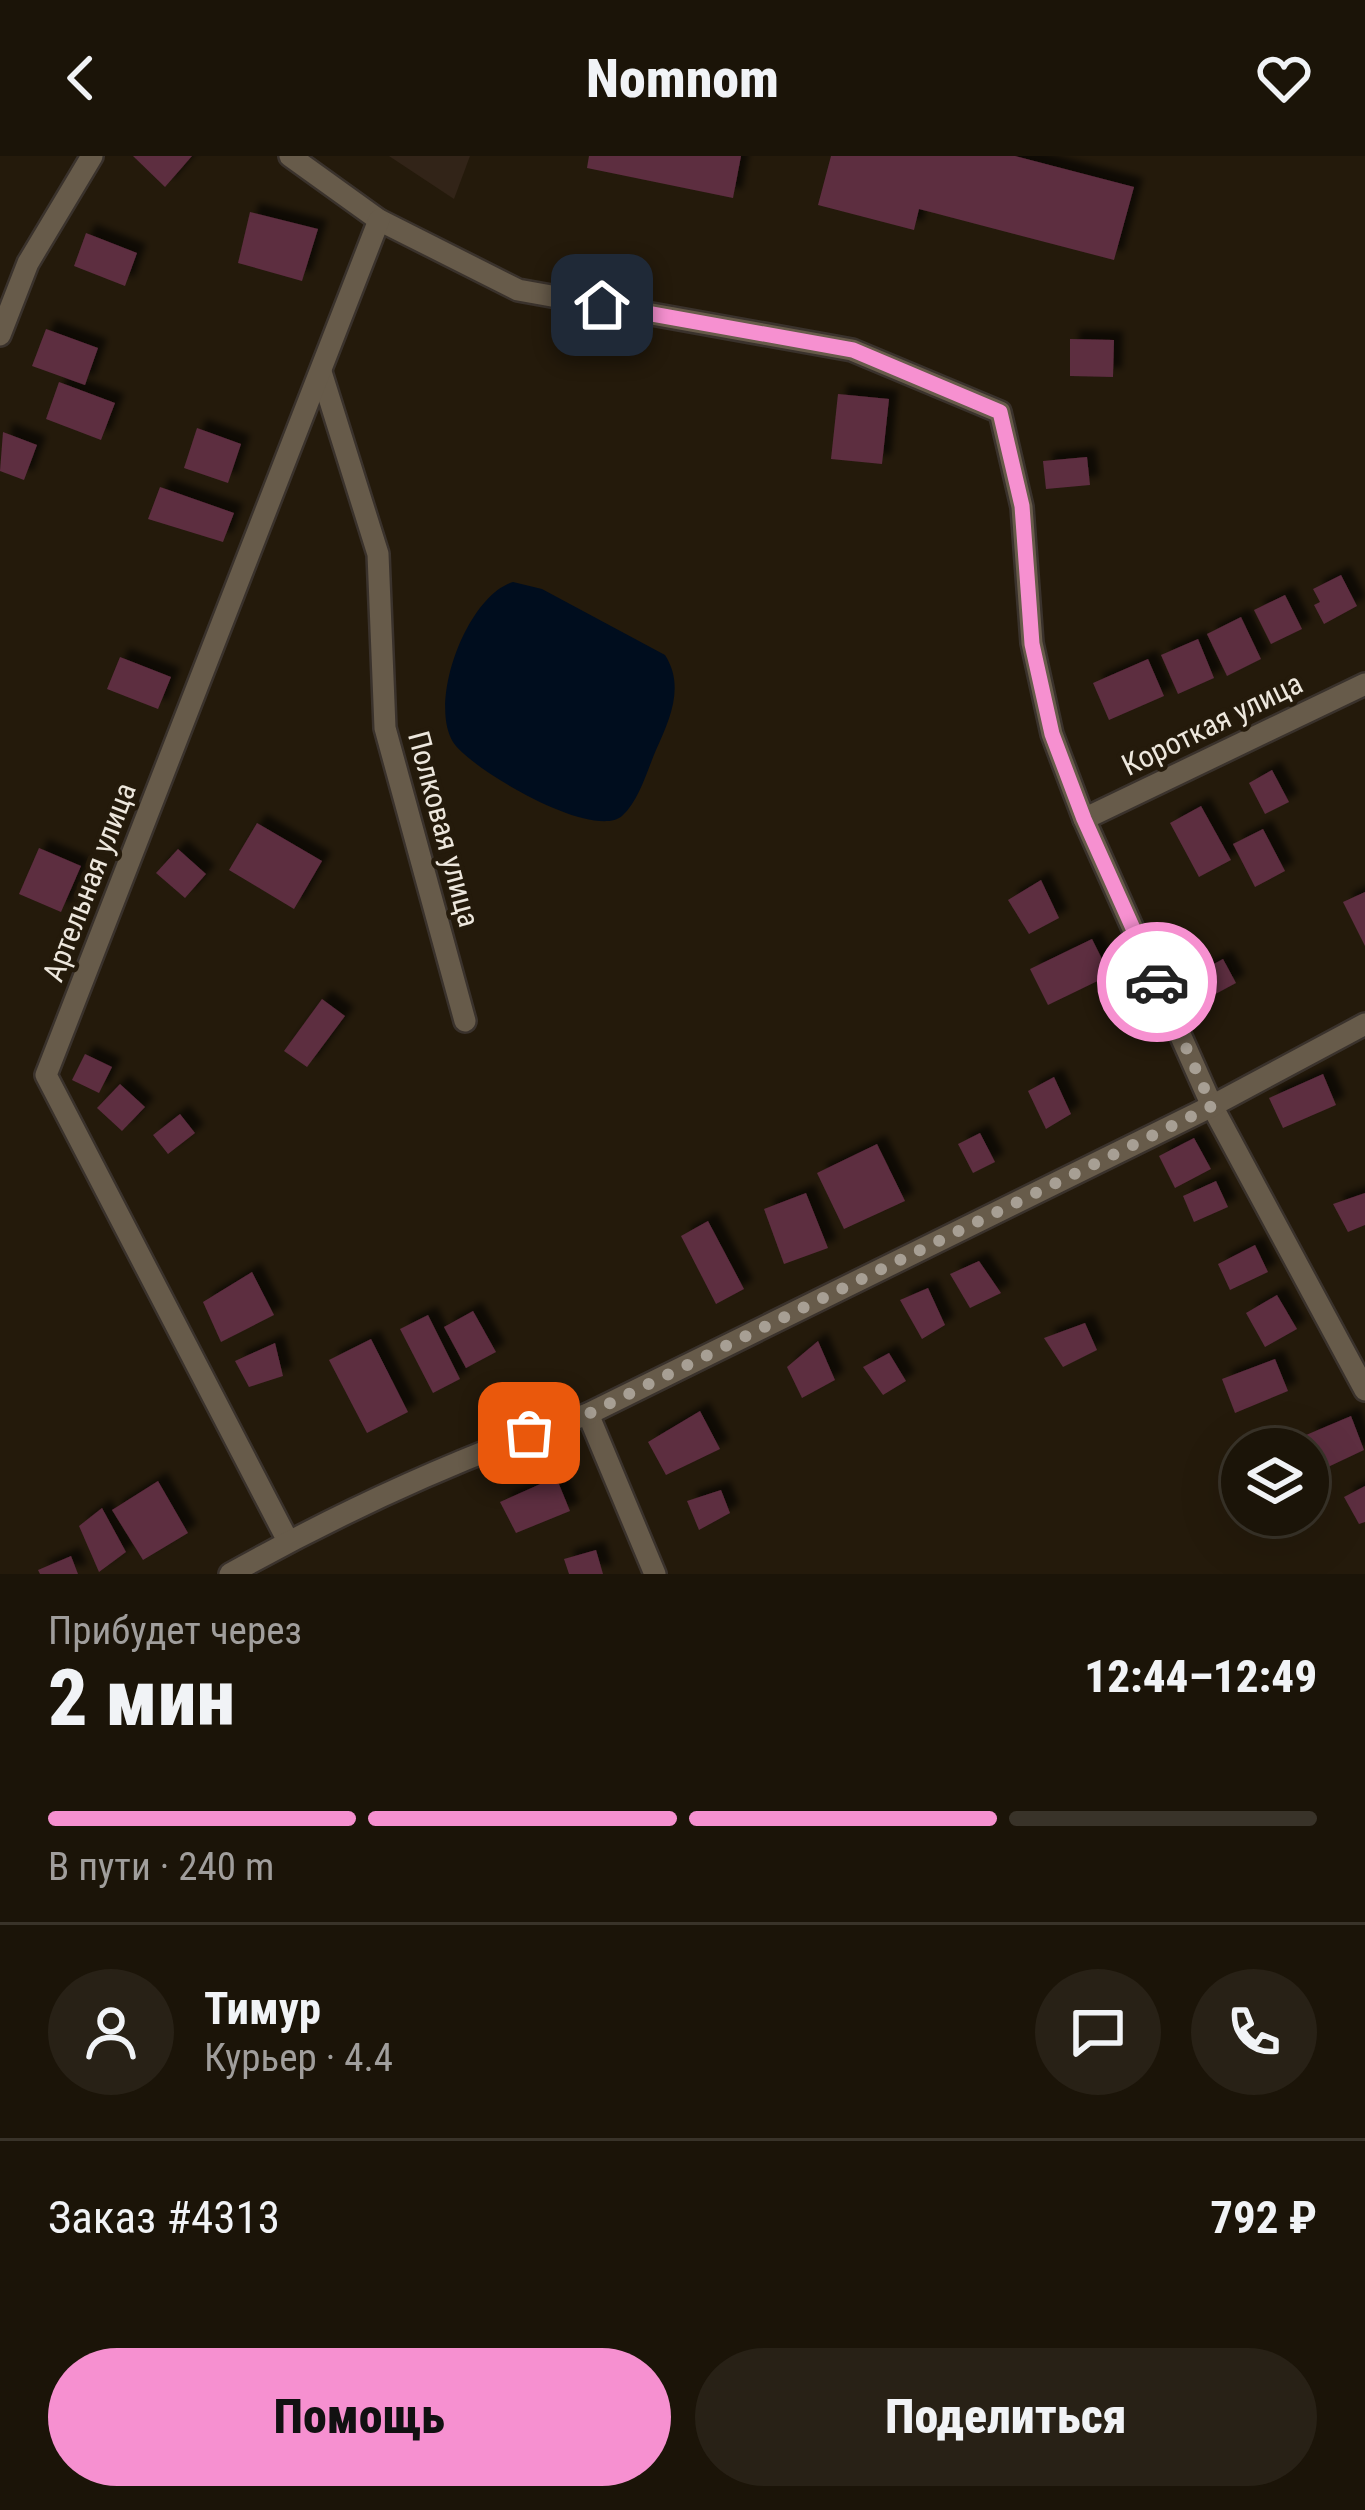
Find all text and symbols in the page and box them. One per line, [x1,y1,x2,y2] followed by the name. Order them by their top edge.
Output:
[48,45,114,111] icon: back
[1251,45,1317,111] icon: heart
[586,47,779,110] text: Nomnom
[551,254,653,356] pin
[569,272,635,338] icon: home
[1116,665,1308,783] street label: Короткая улица
[401,727,487,931] street label: Полковая улица
[35,778,143,986] street label: Артельная улица
[1097,922,1217,1042] courier
[1124,949,1190,1015] icon: car
[478,1382,580,1484] pin
[496,1400,562,1466] icon: bag
[1221,1428,1329,1536] map controls
[1221,1428,1329,1536] button: layers
[48,1608,302,1654] text: Прибудет через
[1084,1650,1317,1703] text: 12:44–12:49
[48,1653,235,1744] text: 2 мин
[48,1844,274,1890] text: В пути · 240 m
[48,1969,174,2095] button: person
[1035,1969,1161,2095] button: chat
[1191,1969,1317,2095] button: phone
[204,1982,321,2035] text: Тимур
[204,2035,393,2081] text: Курьер · 4.4
[48,2191,280,2244] text: Заказ #4313
[1210,2191,1317,2244] text: 792 ₽
[48,2348,671,2486] button: Помощь
[695,2348,1317,2486] button: Поделиться

